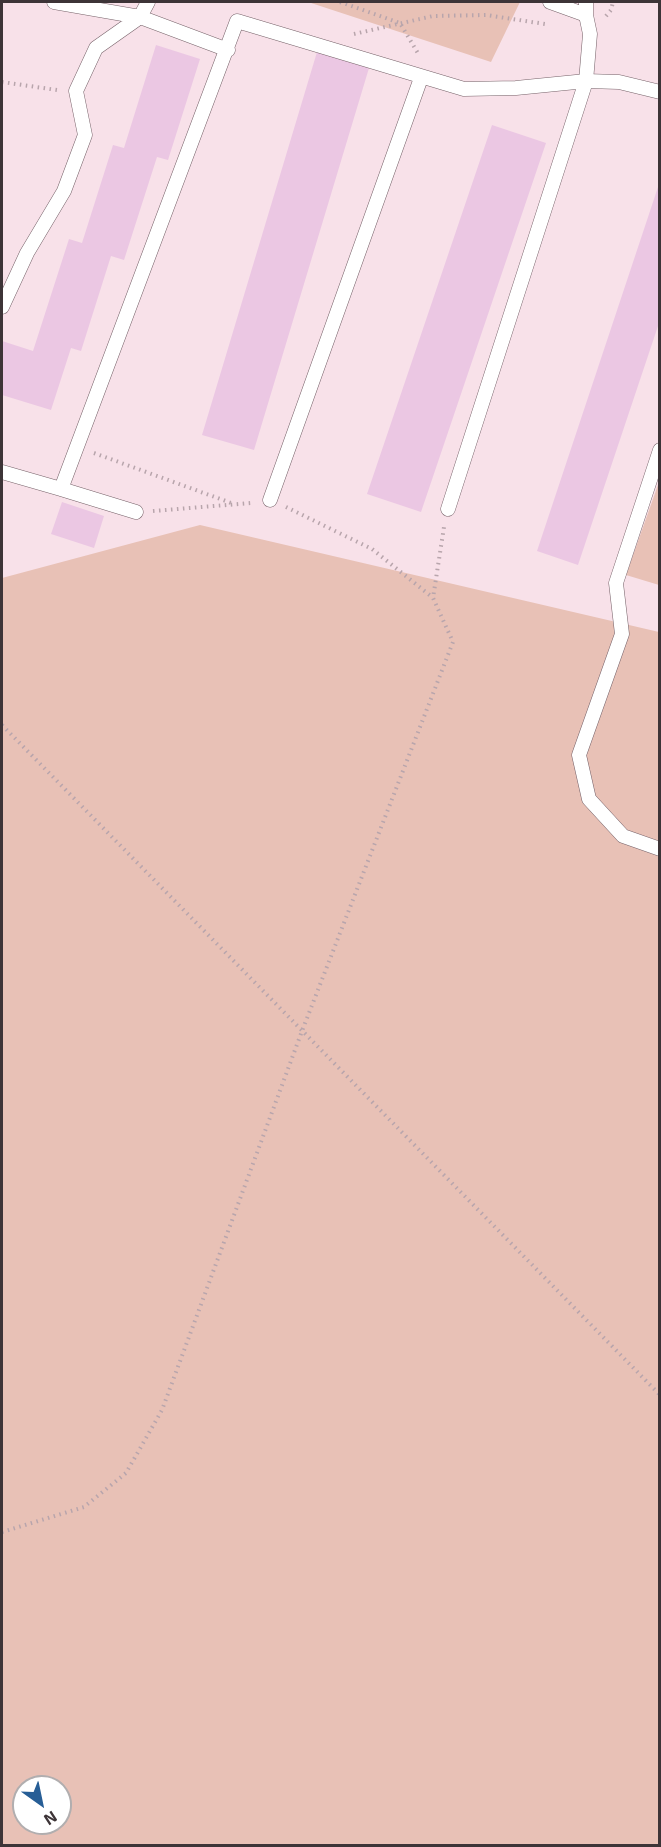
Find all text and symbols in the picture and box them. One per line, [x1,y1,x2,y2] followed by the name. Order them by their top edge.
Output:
[12,1775,72,1835] north arrow
[41,1808,61,1830] text: N

